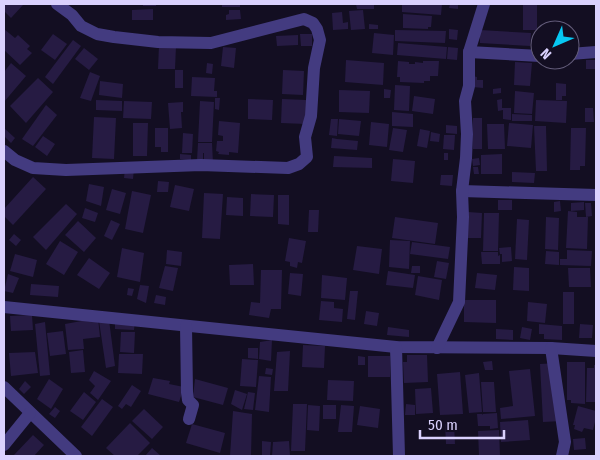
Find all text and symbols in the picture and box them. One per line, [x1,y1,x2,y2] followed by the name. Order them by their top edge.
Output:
[530,20,580,70] north arrow
[537,45,555,63] text: N
[420,408,504,440] scale bar
[428,416,458,434] text: 50 m

